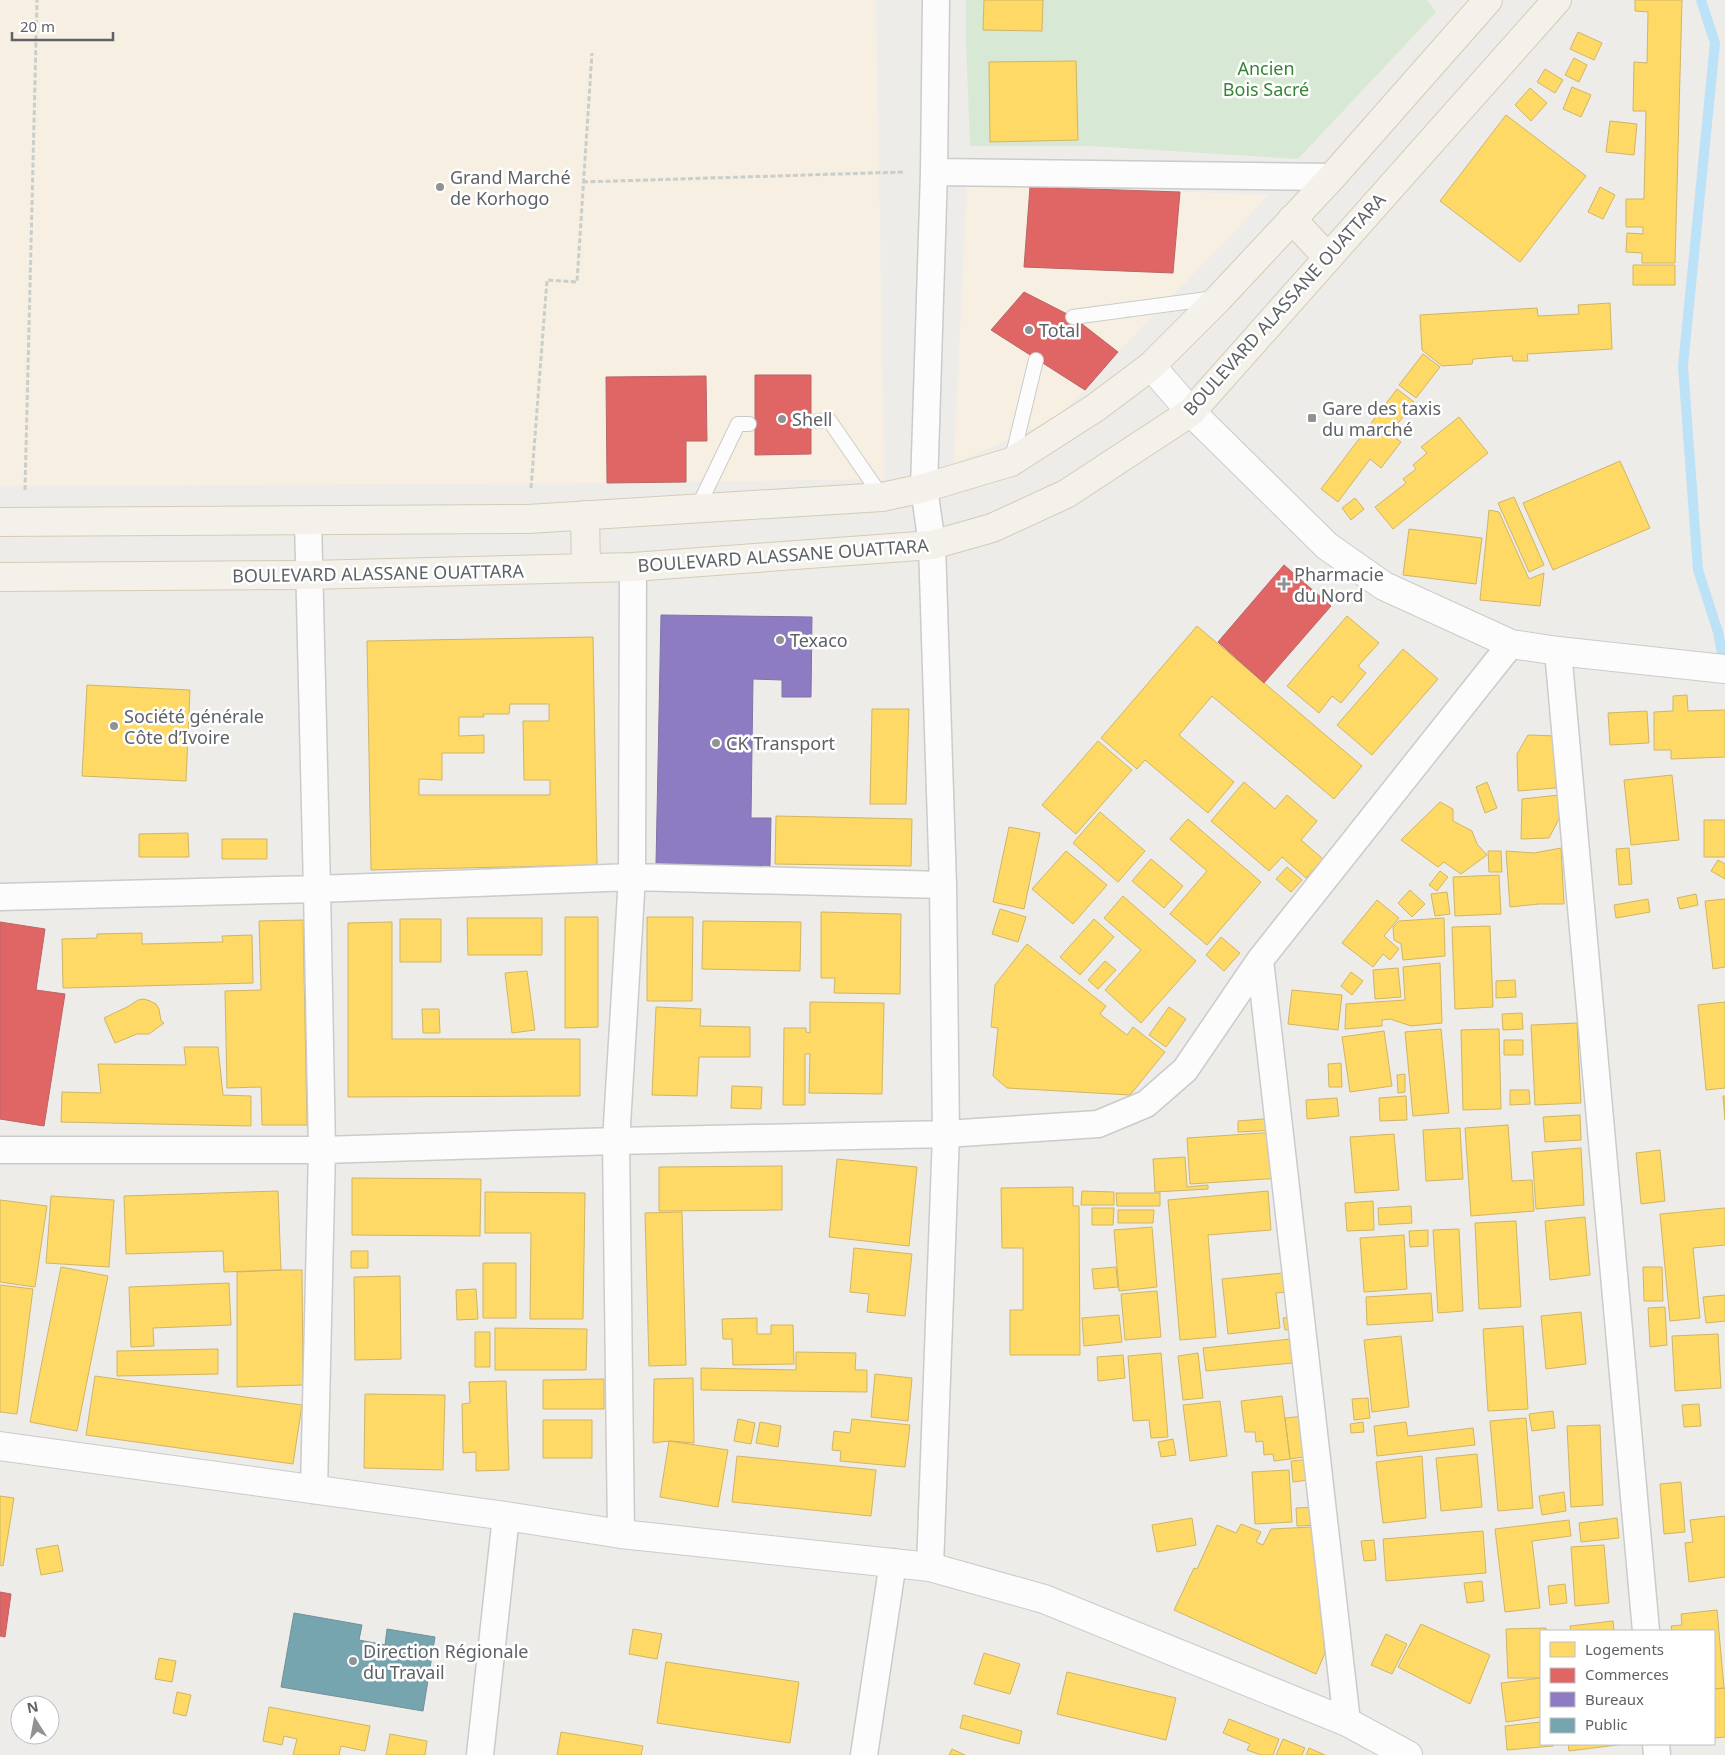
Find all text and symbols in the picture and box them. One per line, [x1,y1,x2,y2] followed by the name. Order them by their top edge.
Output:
[12,10,114,42] scale bar
[20,16,55,36] text: 20 m
[1223,56,1309,101] park label: Ancien Bois Sacré
[450,165,571,210] place label: Grand Marché de Korhogo
[434,181,446,193] marker: Grand Marché de Korhogo
[1178,187,1391,420] street label: BOULEVARD ALASSANE OUATTARA
[1039,318,1080,342] place label: Total
[1023,324,1035,336] marker: Total
[1322,396,1441,441] place label: Gare des taxis du marché
[792,407,832,431] place label: Shell
[1306,412,1318,424] marker: Gare des taxis du marché
[776,413,788,425] marker: Shell
[637,533,930,577] street label: BOULEVARD ALASSANE OUATTARA
[232,558,524,588] street label: BOULEVARD ALASSANE OUATTARA
[1294,562,1384,607] place label: Pharmacie du Nord
[1278,578,1290,590] marker: Pharmacie du Nord
[790,628,848,652] place label: Texaco
[774,634,786,646] marker: Texaco
[124,704,264,749] place label: Société générale Côte d’Ivoire
[108,720,120,732] marker: Société générale Côte d’Ivoire
[726,731,836,755] place label: CK Transport
[710,737,722,749] marker: CK Transport
[1540,1630,1715,1745] legend
[363,1639,528,1684] place label: Direction Régionale du Travail
[1585,1639,1664,1659] text: Logements
[347,1655,359,1667] marker: Direction Régionale du Travail
[1585,1664,1669,1684] text: Commerces
[1585,1689,1644,1709] text: Bureaux
[10,1695,60,1745] north arrow
[25,1696,40,1717] text: N
[1585,1714,1628,1734] text: Public

